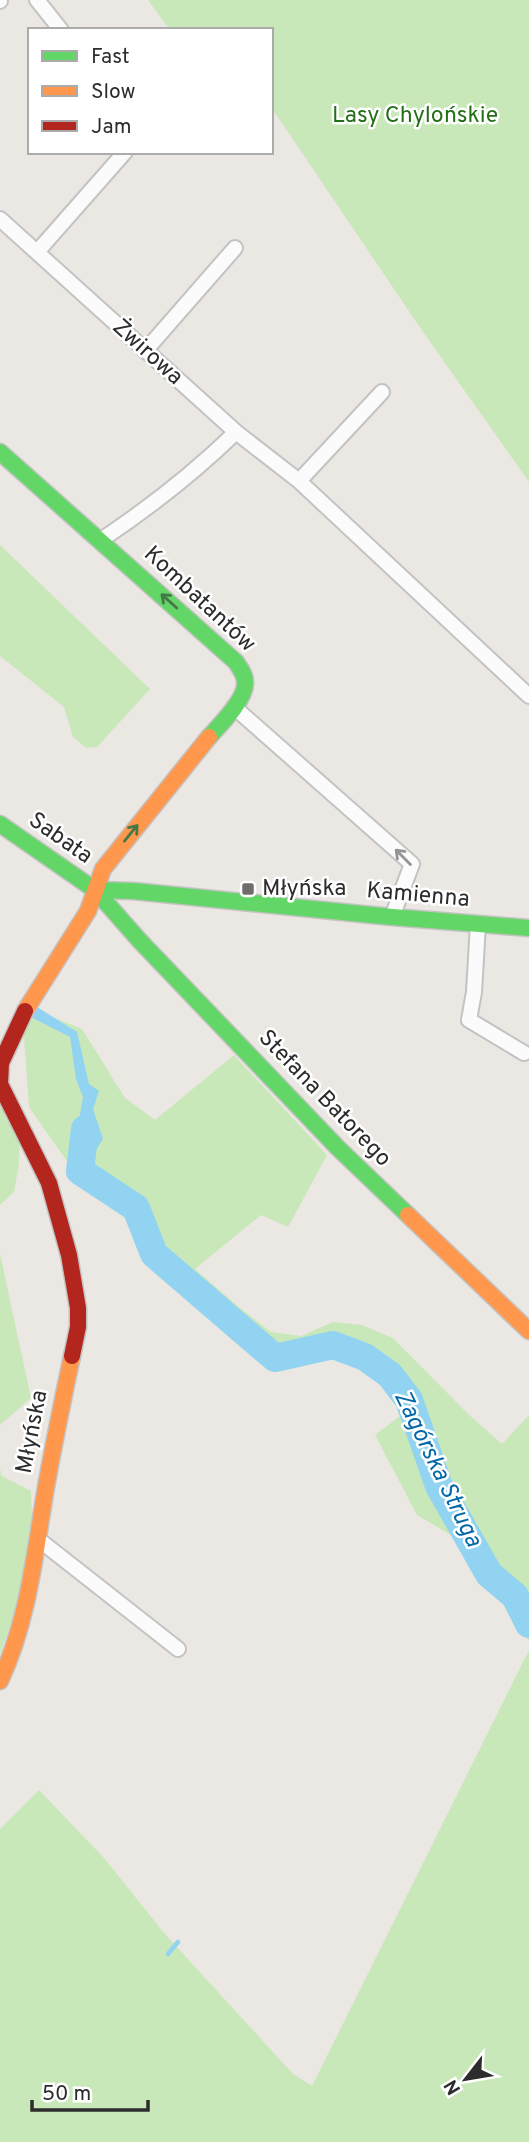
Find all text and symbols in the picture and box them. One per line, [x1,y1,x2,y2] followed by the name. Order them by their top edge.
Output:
[28,28,273,154] legend
[91,44,130,71] text: Fast
[91,79,136,106] text: Slow
[332,102,498,131] park label: Lasy Chylońskie
[91,114,132,141] text: Jam
[106,313,189,392] street label: Żwirowa
[137,541,261,659] street label: Kombatantów
[160,594,178,610] one-way arrow
[22,807,98,871] street label: Sabata
[124,825,139,843] one-way arrow
[395,848,412,865] one-way arrow
[262,875,346,904] place label: Młyńska
[365,877,471,915] street label: Kamienna
[240,881,256,897] marker: Młyńska
[251,1024,397,1174] street label: Stefana Batorego
[386,1386,488,1553] water label: Zagórska Struga
[11,1388,55,1476] street label: Młyńska
[431,2044,501,2114] north arrow
[32,2068,147,2112] scale bar
[439,2075,467,2099] text: N
[42,2081,91,2108] text: 50 m

